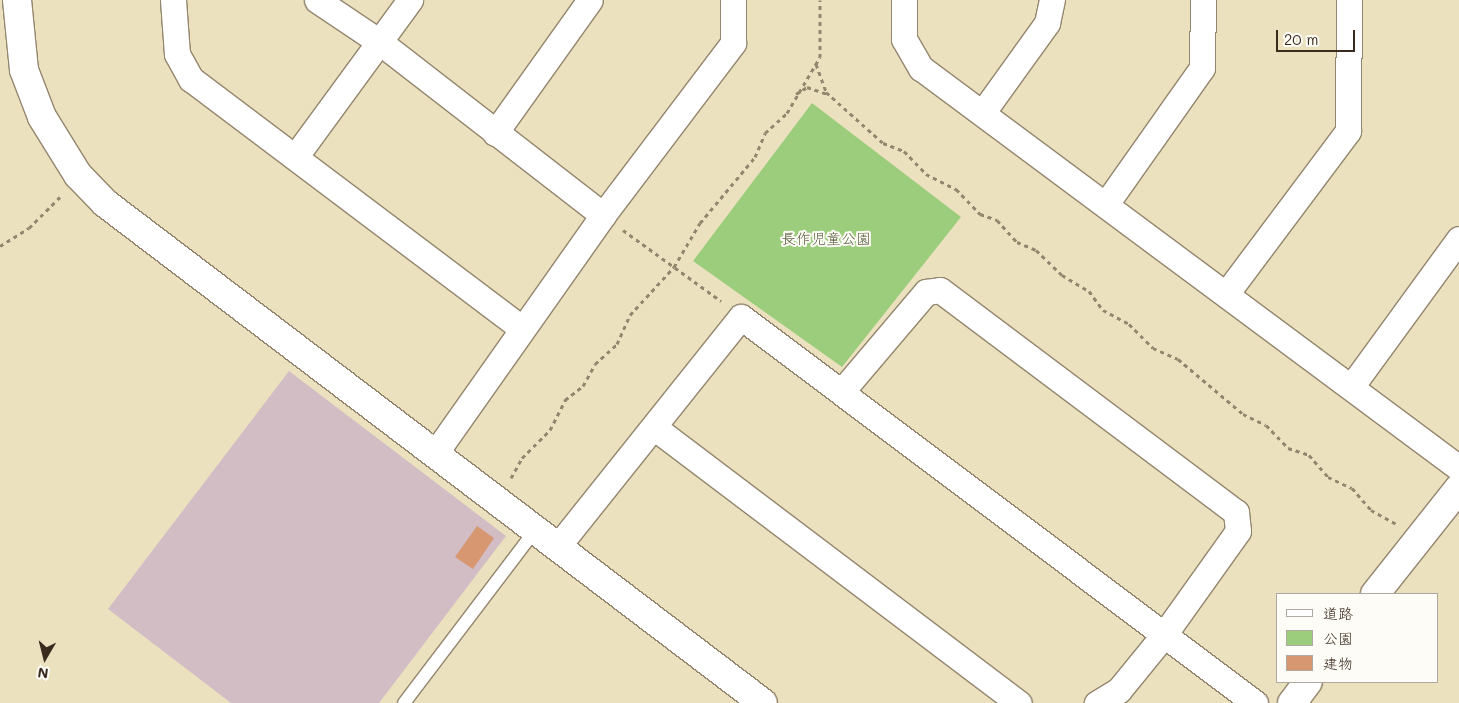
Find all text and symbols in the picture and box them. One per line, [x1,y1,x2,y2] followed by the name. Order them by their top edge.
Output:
[1279,20,1358,52] scale bar
[1284,29,1318,49] text: 20 m
[781,230,871,248] park label: 長作児童公園
[1276,593,1439,683] legend
[1323,603,1353,623] text: 道路
[1323,628,1353,648] text: 公園
[20,633,70,683] north arrow
[1323,653,1353,673] text: 建物
[36,663,49,683] text: N

